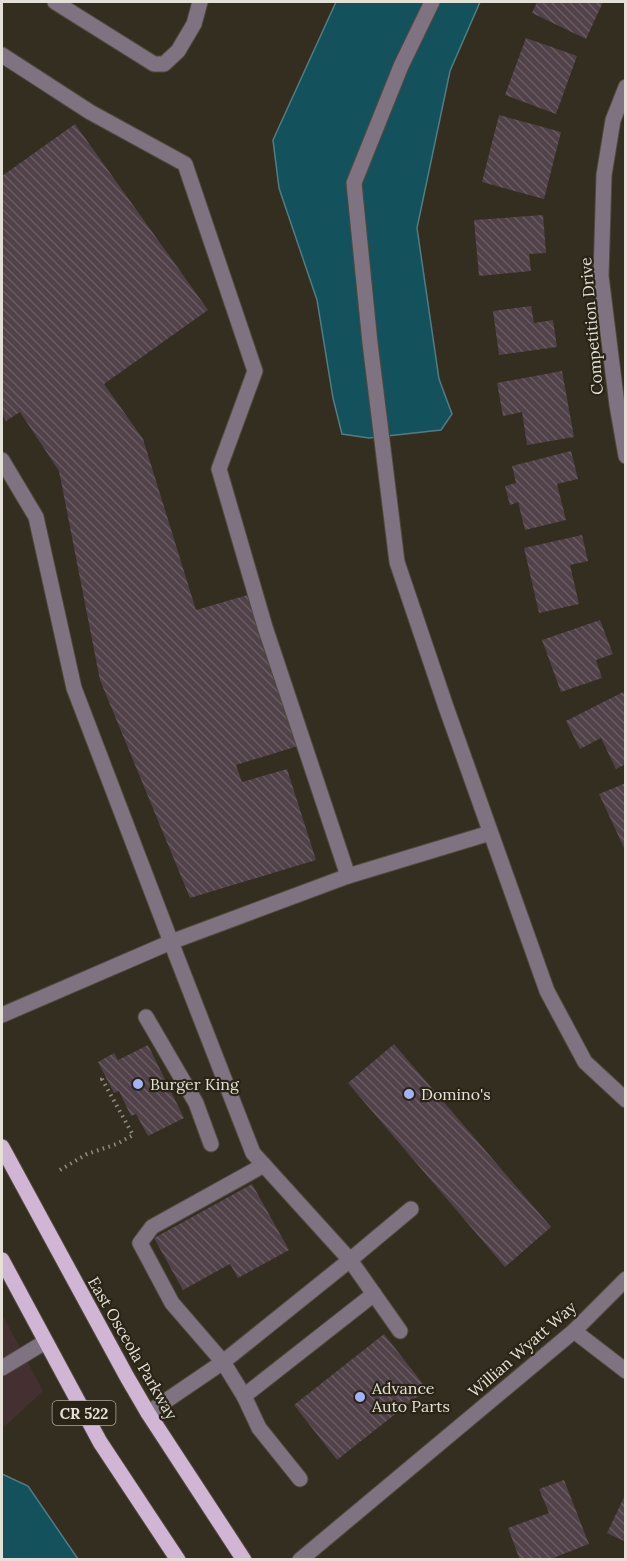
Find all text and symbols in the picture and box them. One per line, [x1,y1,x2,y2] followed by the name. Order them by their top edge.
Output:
[575,256,607,396] street label: Competition Drive
[150,1074,240,1094] place label: Burger King
[131,1077,145,1091] marker: Burger King
[421,1084,491,1104] place label: Domino's
[402,1087,416,1101] marker: Domino's
[84,1273,182,1424] street label: East Osceola Parkway
[464,1296,580,1401] street label: Willian Wyatt Way
[371,1378,450,1416] place label: Advance Auto Parts
[353,1390,367,1404] marker: Advance Auto Parts
[52,1401,116,1425] road number: CR 522

